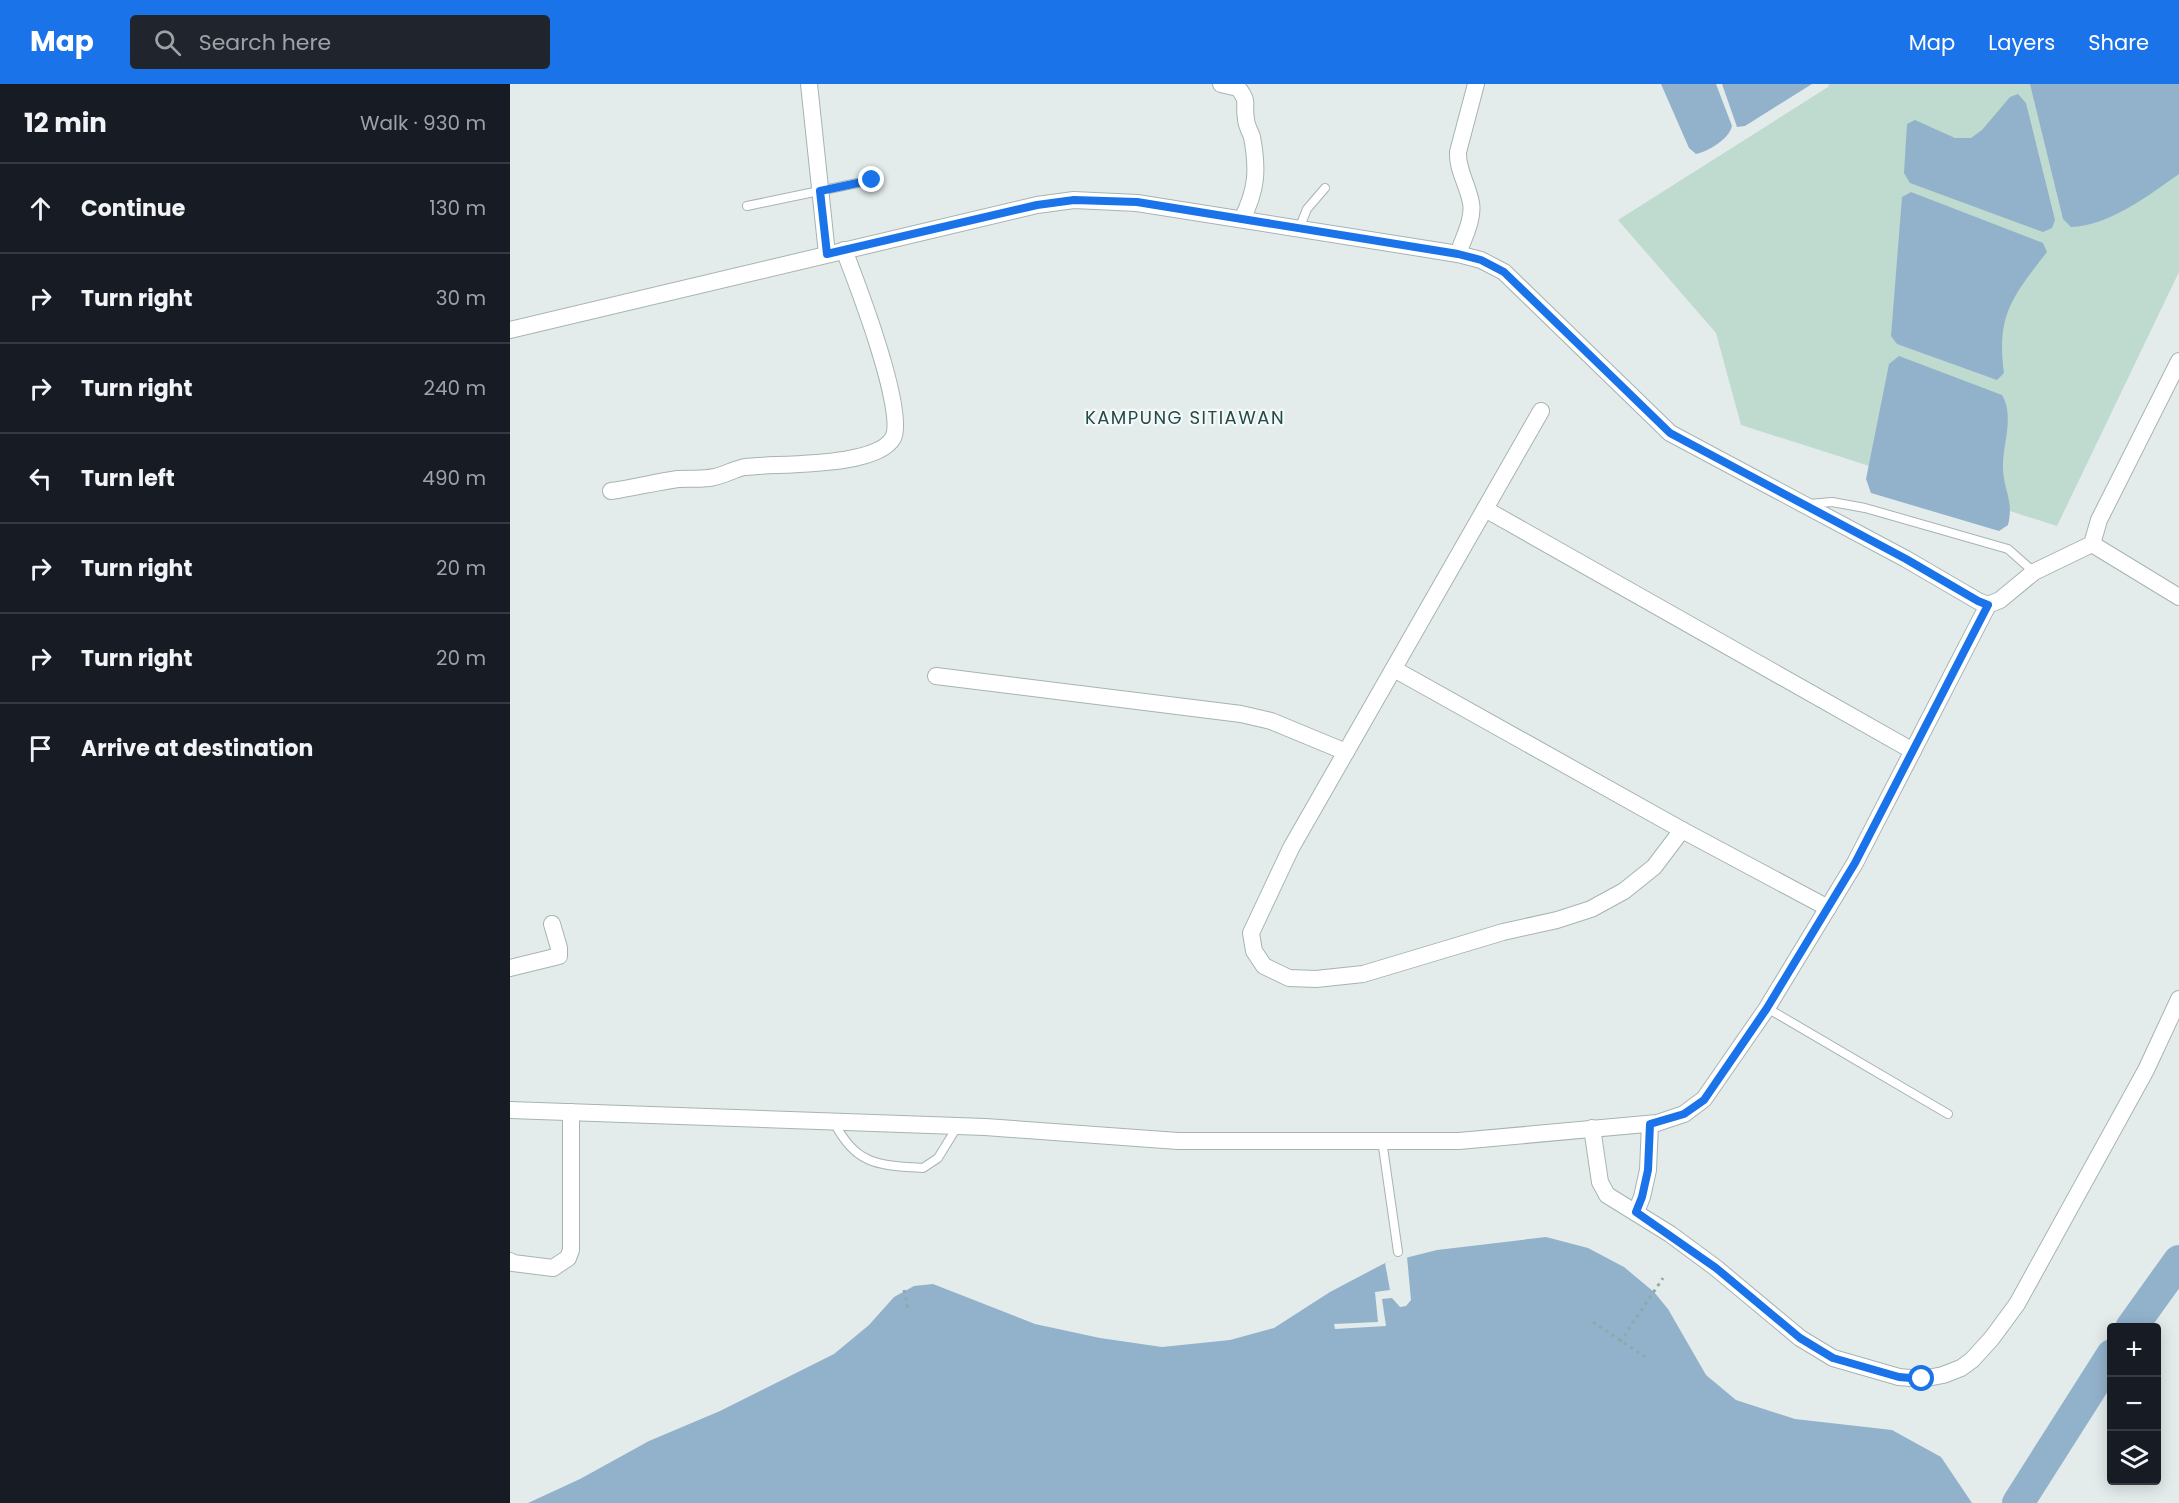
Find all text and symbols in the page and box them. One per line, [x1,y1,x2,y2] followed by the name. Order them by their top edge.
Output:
[130,15,550,69] search box
[30,22,94,61] text: Map
[151,26,184,59] icon: search
[199,27,331,58] text: Search here
[1909,28,1955,57] text: Map
[1988,28,2055,57] text: Layers
[2088,28,2149,57] text: Share
[24,105,107,141] text: 12 min
[360,109,486,137] text: Walk · 930 m
[858,166,884,192] route end
[24,192,57,225] icon: ahead
[81,193,185,224] text: Continue
[429,194,486,222] text: 130 m
[24,282,57,315] icon: right
[81,283,192,314] text: Turn right
[436,284,486,312] text: 30 m
[24,372,57,405] icon: right
[81,373,192,404] text: Turn right
[423,374,486,402] text: 240 m
[1085,405,1285,430] district label: KAMPUNG SITIAWAN
[24,462,57,495] icon: left
[81,463,175,494] text: Turn left
[422,464,486,492] text: 490 m
[24,552,57,585] icon: right
[81,553,192,584] text: Turn right
[436,554,486,582] text: 20 m
[24,642,57,675] icon: right
[81,643,192,674] text: Turn right
[436,644,486,672] text: 20 m
[24,732,57,765] icon: arrive
[81,733,313,764] text: Arrive at destination
[2107,1323,2161,1485] map controls
[2107,1323,2161,1377] button: +
[1908,1365,1934,1391] route start
[2107,1377,2161,1431] button: −
[2107,1431,2161,1485] button: layers

